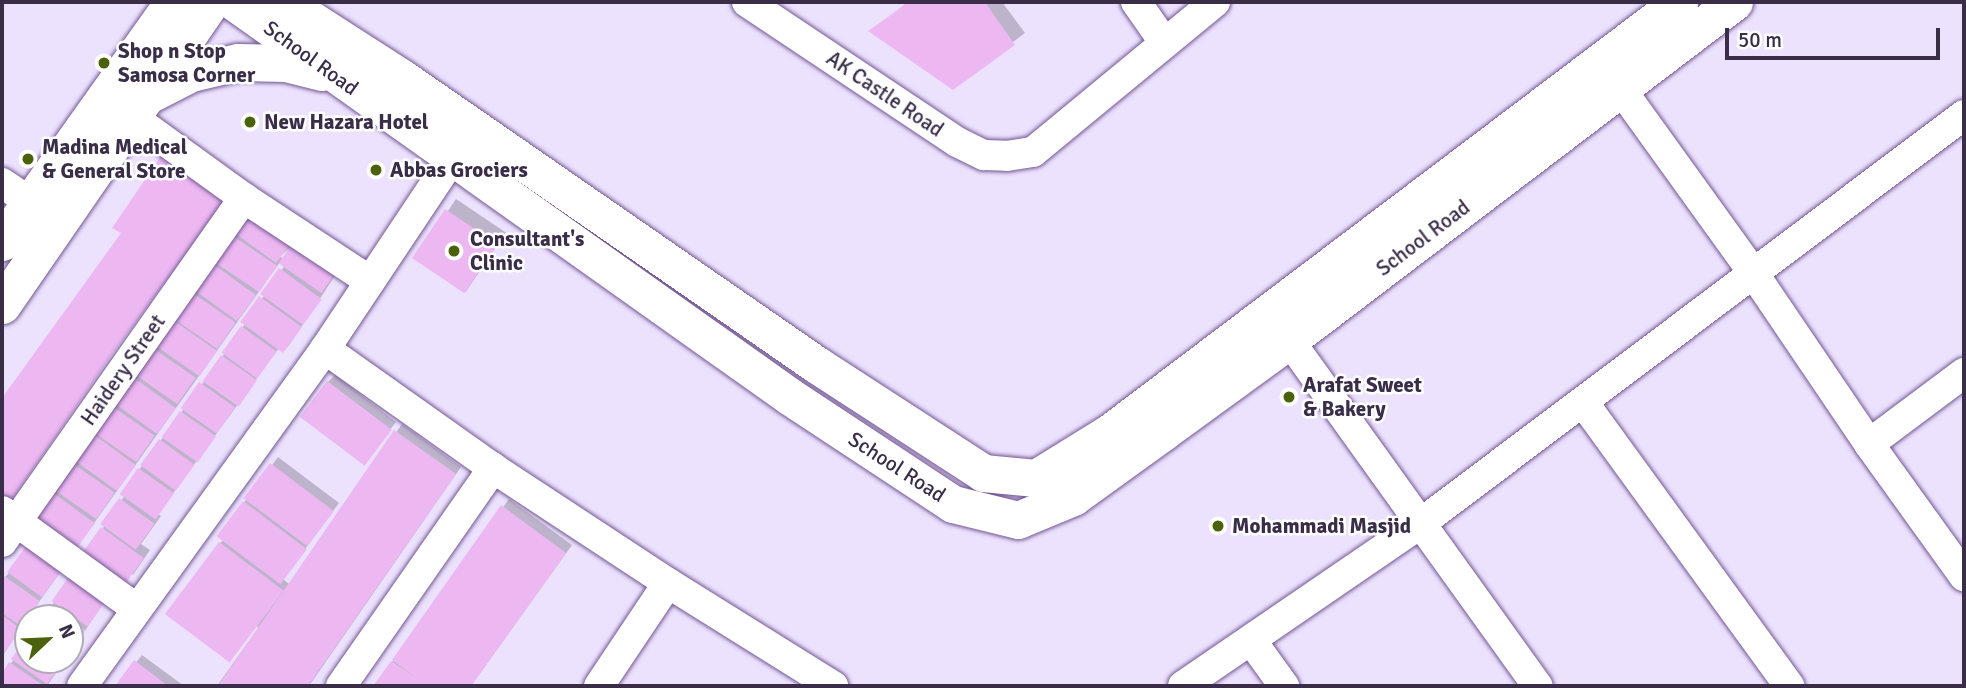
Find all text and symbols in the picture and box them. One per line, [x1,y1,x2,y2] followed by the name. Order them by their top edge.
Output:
[1728,14,1943,58] scale bar
[259,15,363,101] street label: School Road
[1738,27,1782,53] text: 50 m
[118,38,255,88] place label: Shop n Stop Samosa Corner
[822,46,948,142] street label: AK Castle Road
[96,55,112,71] marker: Shop n Stop Samosa Corner
[264,109,428,135] place label: New Hazara Hotel
[242,114,258,130] marker: New Hazara Hotel
[42,134,187,184] place label: Madina Medical & General Store
[20,151,36,167] marker: Madina Medical & General Store
[390,157,528,183] place label: Abbas Grociers
[368,162,384,178] marker: Abbas Grociers
[1371,195,1475,281] street label: School Road
[470,226,584,276] place label: Consultant's Clinic
[444,241,464,261] marker: Consultant's Clinic
[76,310,170,430] street label: Haidery Street
[1303,372,1422,422] place label: Arafat Sweet & Bakery
[1281,389,1297,405] marker: Arafat Sweet & Bakery
[844,426,950,508] street label: School Road
[1232,513,1411,539] place label: Mohammadi Masjid
[1210,518,1226,534] marker: Mohammadi Masjid
[14,604,84,674] north arrow
[53,621,80,642] text: N

